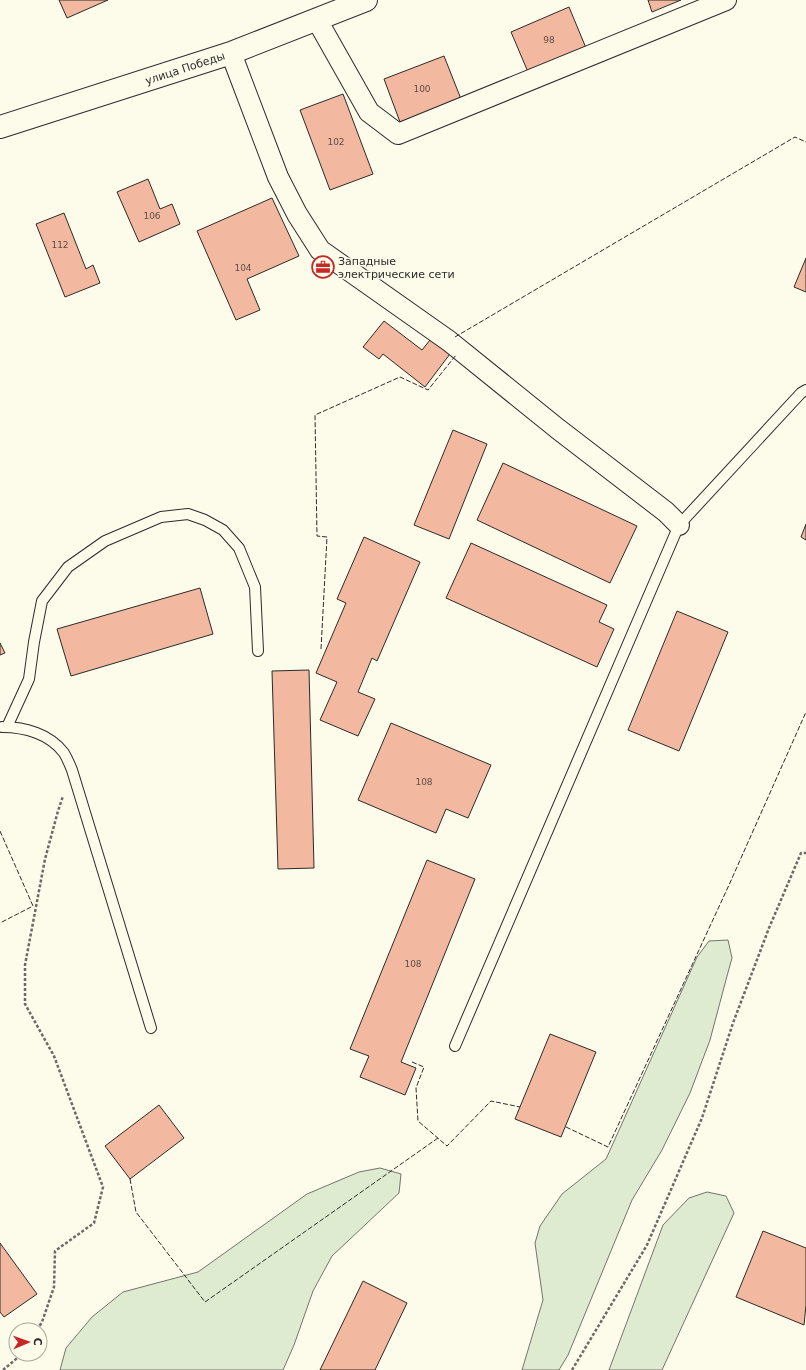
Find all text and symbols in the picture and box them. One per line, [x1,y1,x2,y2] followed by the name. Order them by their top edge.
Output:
[543,35,555,45] house number: 98
[144,49,227,88] street label: улица Победы
[413,84,431,94] house number: 100
[327,137,345,147] house number: 102
[143,211,161,221] house number: 106
[51,240,69,250] house number: 112
[310,254,336,280] office icon: Западные электрические сети
[338,255,455,281] place label: Западные электрические сети
[234,263,252,273] house number: 104
[415,777,433,787] house number: 108
[404,959,422,969] house number: 108
[8,1322,48,1362] north arrow
[31,1337,44,1346] text: С

